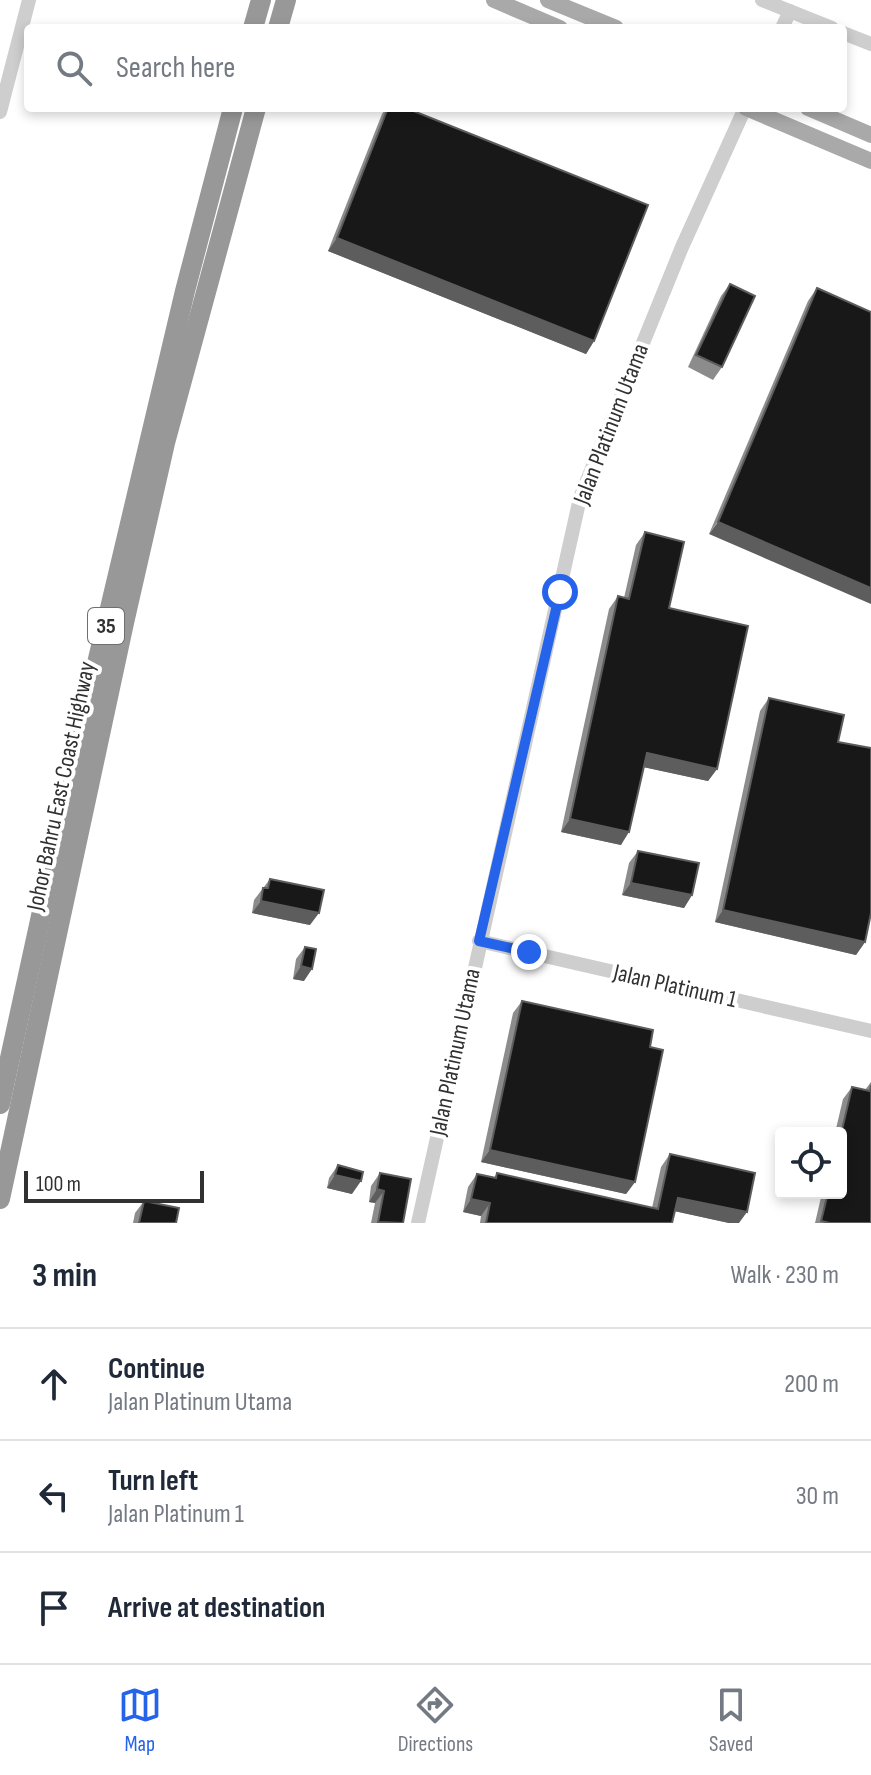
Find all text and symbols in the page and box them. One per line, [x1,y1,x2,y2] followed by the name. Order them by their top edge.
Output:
[24,24,847,112] search box
[52,46,96,90] icon: search
[116,50,235,86] text: Search here
[567,339,655,510] street label: Jalan Platinum Utama
[542,574,578,610] route start
[88,608,124,644] road number: 35
[20,659,102,914] street label: Johor Bahru East Coast Highway
[511,934,547,970] route end
[610,958,740,1014] street label: Jalan Platinum 1
[423,966,487,1139] street label: Jalan Platinum Utama
[775,1127,847,1199] map controls
[775,1127,847,1199] button: locate
[24,1167,204,1203] scale bar
[36,1171,81,1198] text: 100 m
[32,1255,97,1296] text: 3 min
[730,1260,839,1291] text: Walk · 230 m
[108,1351,205,1387] text: Continue
[32,1362,76,1406] icon: ahead
[784,1369,839,1400] text: 200 m
[108,1387,292,1418] text: Jalan Platinum Utama
[108,1463,198,1499] text: Turn left
[32,1474,76,1518] icon: left
[796,1481,839,1512] text: 30 m
[108,1499,244,1530] text: Jalan Platinum 1
[32,1586,76,1630] icon: arrive
[108,1590,325,1626] text: Arrive at destination
[118,1683,162,1758] tab: Map
[398,1683,473,1758] tab: Directions
[709,1683,753,1758] tab: Saved

